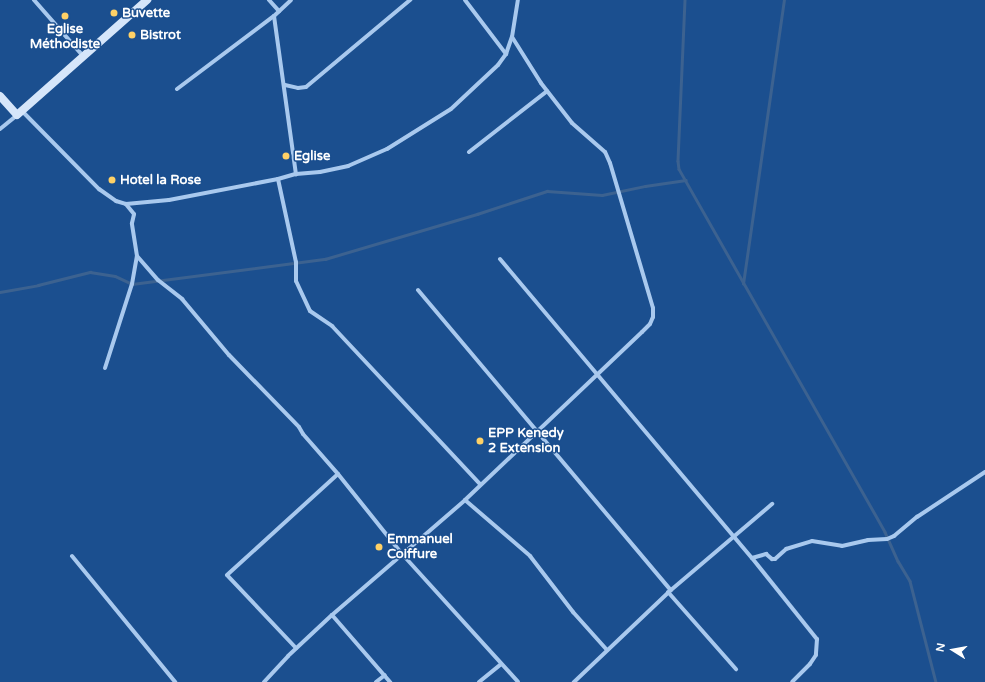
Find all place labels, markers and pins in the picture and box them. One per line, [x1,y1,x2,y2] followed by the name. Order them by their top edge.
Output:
[122,5,170,21] place label: Buvette
[109,8,119,18] marker: Buvette
[60,11,70,21] marker: Eglise Méthodiste
[30,22,100,53] place label: Eglise Méthodiste
[140,27,181,43] place label: Bistrot
[127,30,137,40] marker: Bistrot
[294,148,330,164] place label: Eglise
[281,151,291,161] marker: Eglise
[120,172,201,188] place label: Hotel la Rose
[107,175,117,185] marker: Hotel la Rose
[488,426,564,457] place label: EPP Kenedy 2 Extension
[475,436,485,446] marker: EPP Kenedy 2 Extension
[387,532,453,563] place label: Emmanuel Coiffure
[374,542,384,552] marker: Emmanuel Coiffure

